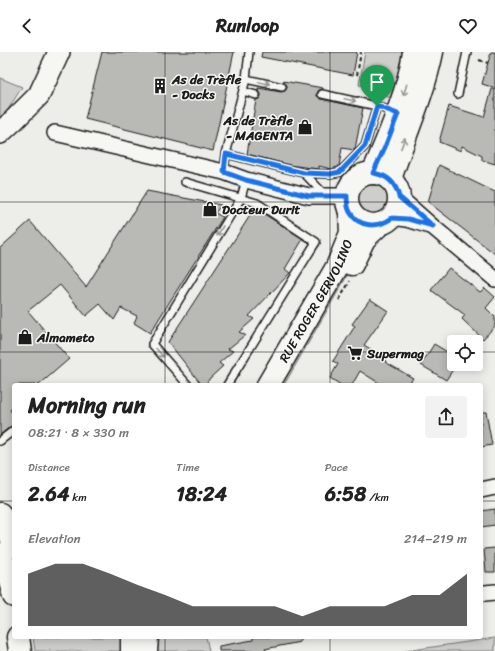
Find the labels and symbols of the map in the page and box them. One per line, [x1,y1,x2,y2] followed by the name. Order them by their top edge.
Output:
[360,65,394,106] pin
[171,68,242,106] place label: As de Trèfle - Docks
[151,77,169,95] building icon: As de Trèfle - Docks
[257,79,270,87] one-way arrow
[401,83,408,96] one-way arrow
[343,96,356,104] one-way arrow
[223,109,293,147] place label: As de Trèfle - MAGENTA
[296,118,314,136] shop icon: As de Trèfle - MAGENTA
[399,137,407,149] one-way arrow
[222,198,301,221] place label: Docteur Durit
[201,200,219,218] shop icon: Docteur Durit
[216,225,224,237] one-way arrow
[272,235,359,367] street label: RUE ROGER GERVOLINO
[36,326,95,349] place label: Almameto
[16,328,34,346] shop icon: Almameto
[366,342,425,365] place label: Supermag
[346,344,364,362] supermarket icon: Supermag
[155,348,164,358] one-way arrow

